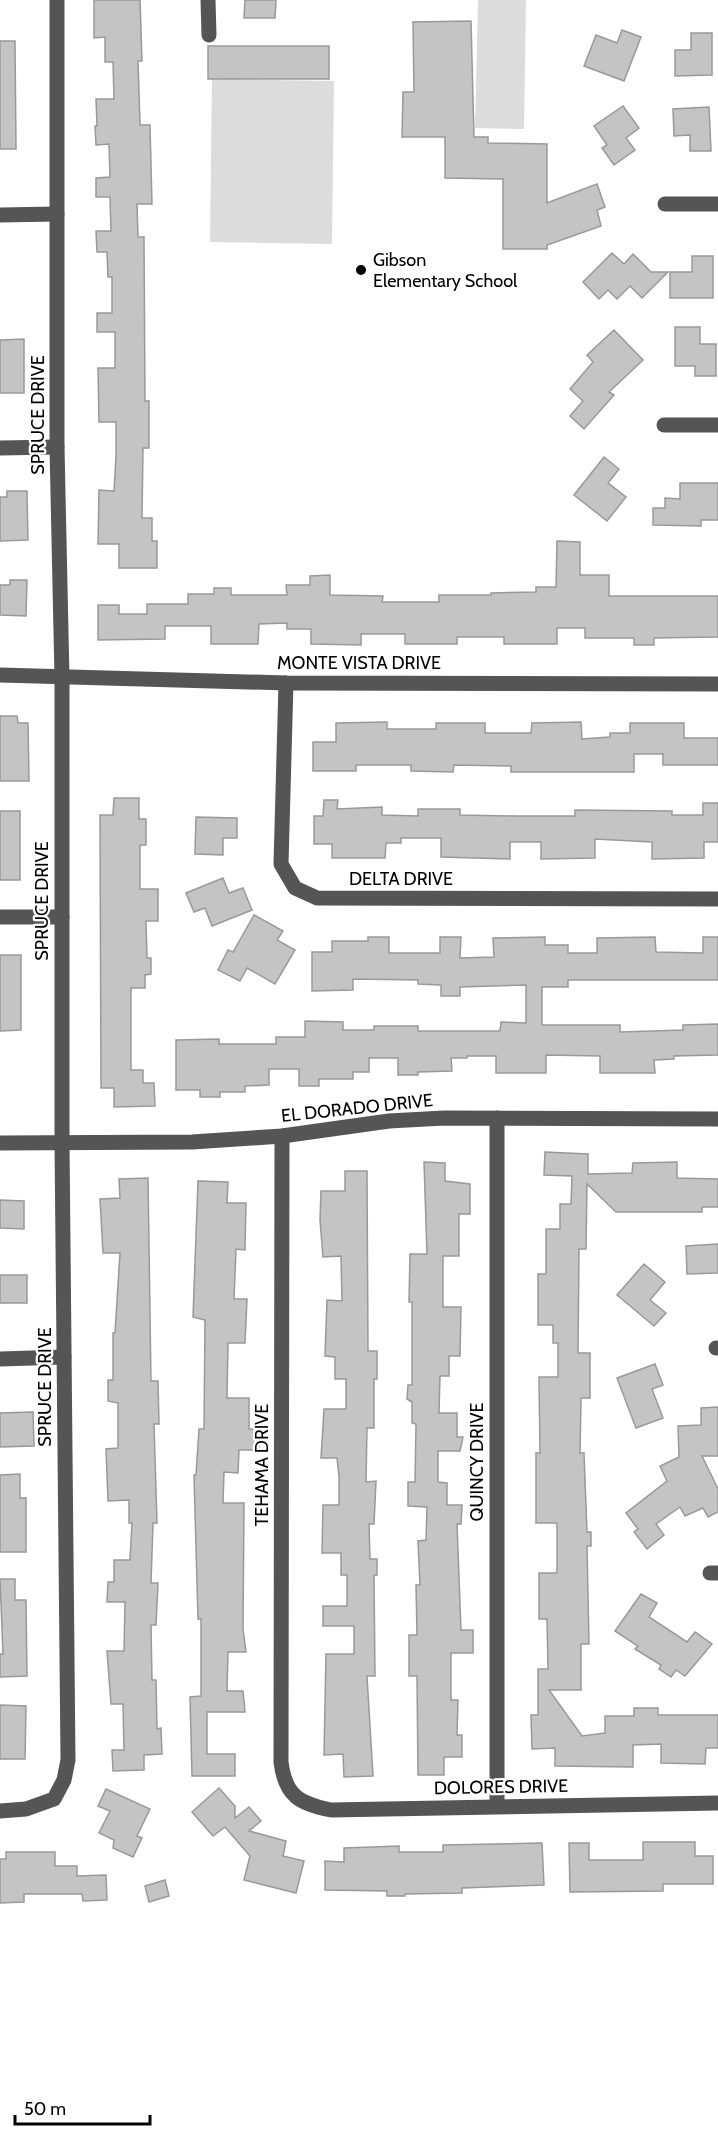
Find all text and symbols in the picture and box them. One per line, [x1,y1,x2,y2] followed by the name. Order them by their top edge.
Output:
[373,249,518,292] place label: Gibson Elementary School
[354,263,368,277] marker: Gibson Elementary School
[27,355,49,475] street label: SPRUCE DRIVE
[277,652,441,674] street label: MONTE VISTA DRIVE
[31,841,53,961] street label: SPRUCE DRIVE
[349,868,453,890] street label: DELTA DRIVE
[280,1089,434,1127] street label: EL DORADO DRIVE
[34,1327,56,1447] street label: SPRUCE DRIVE
[466,1402,488,1521] street label: QUINCY DRIVE
[251,1404,273,1526] street label: TEHAMA DRIVE
[434,1775,568,1799] street label: DOLORES DRIVE
[15,2088,150,2126] scale bar
[24,2098,66,2120] text: 50 m

